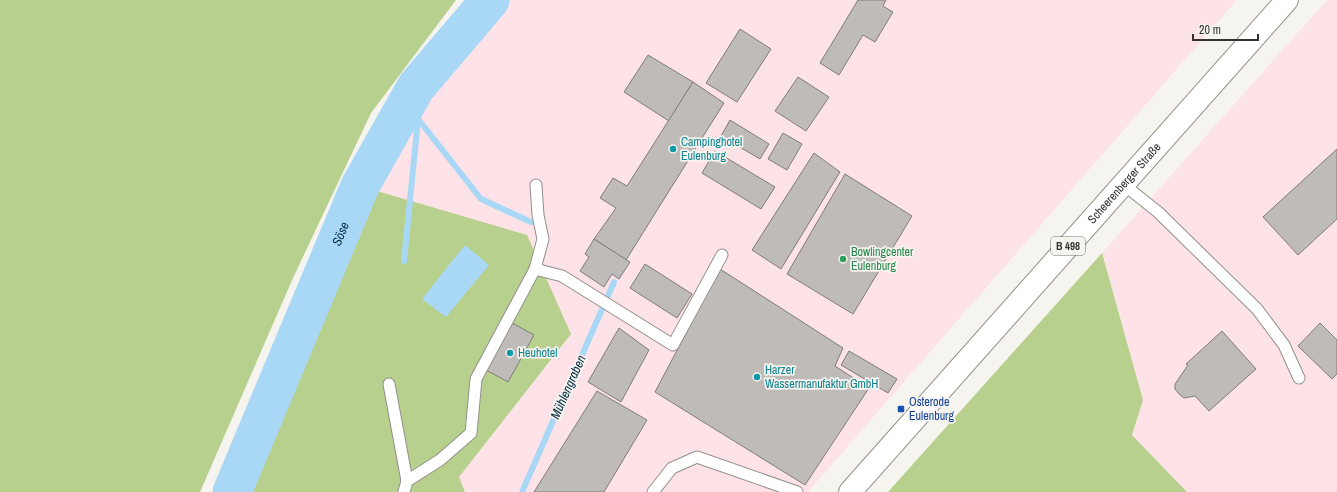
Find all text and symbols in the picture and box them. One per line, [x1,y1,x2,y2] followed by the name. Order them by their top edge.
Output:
[1193,16,1258,42] scale bar
[1199,22,1221,38] text: 20 m
[681,134,742,164] place label: Campinghotel Eulenburg
[1084,139,1164,227] street label: Scheerenberger Straße
[668,144,678,154] marker: Campinghotel Eulenburg
[328,219,353,248] water label: Söse
[1051,237,1085,255] road number: B 498
[851,244,914,274] place label: Bowlingcenter Eulenburg
[838,254,848,264] marker: Bowlingcenter Eulenburg
[518,345,557,361] place label: Heuhotel
[505,348,515,358] marker: Heuhotel
[546,352,590,422] water label: Mühlengraben
[765,362,878,392] place label: Harzer Wassermanufaktur GmbH
[752,372,762,382] marker: Harzer Wassermanufaktur GmbH
[909,394,954,424] place label: Osterode Eulenburg
[896,404,906,414] marker: Osterode Eulenburg

